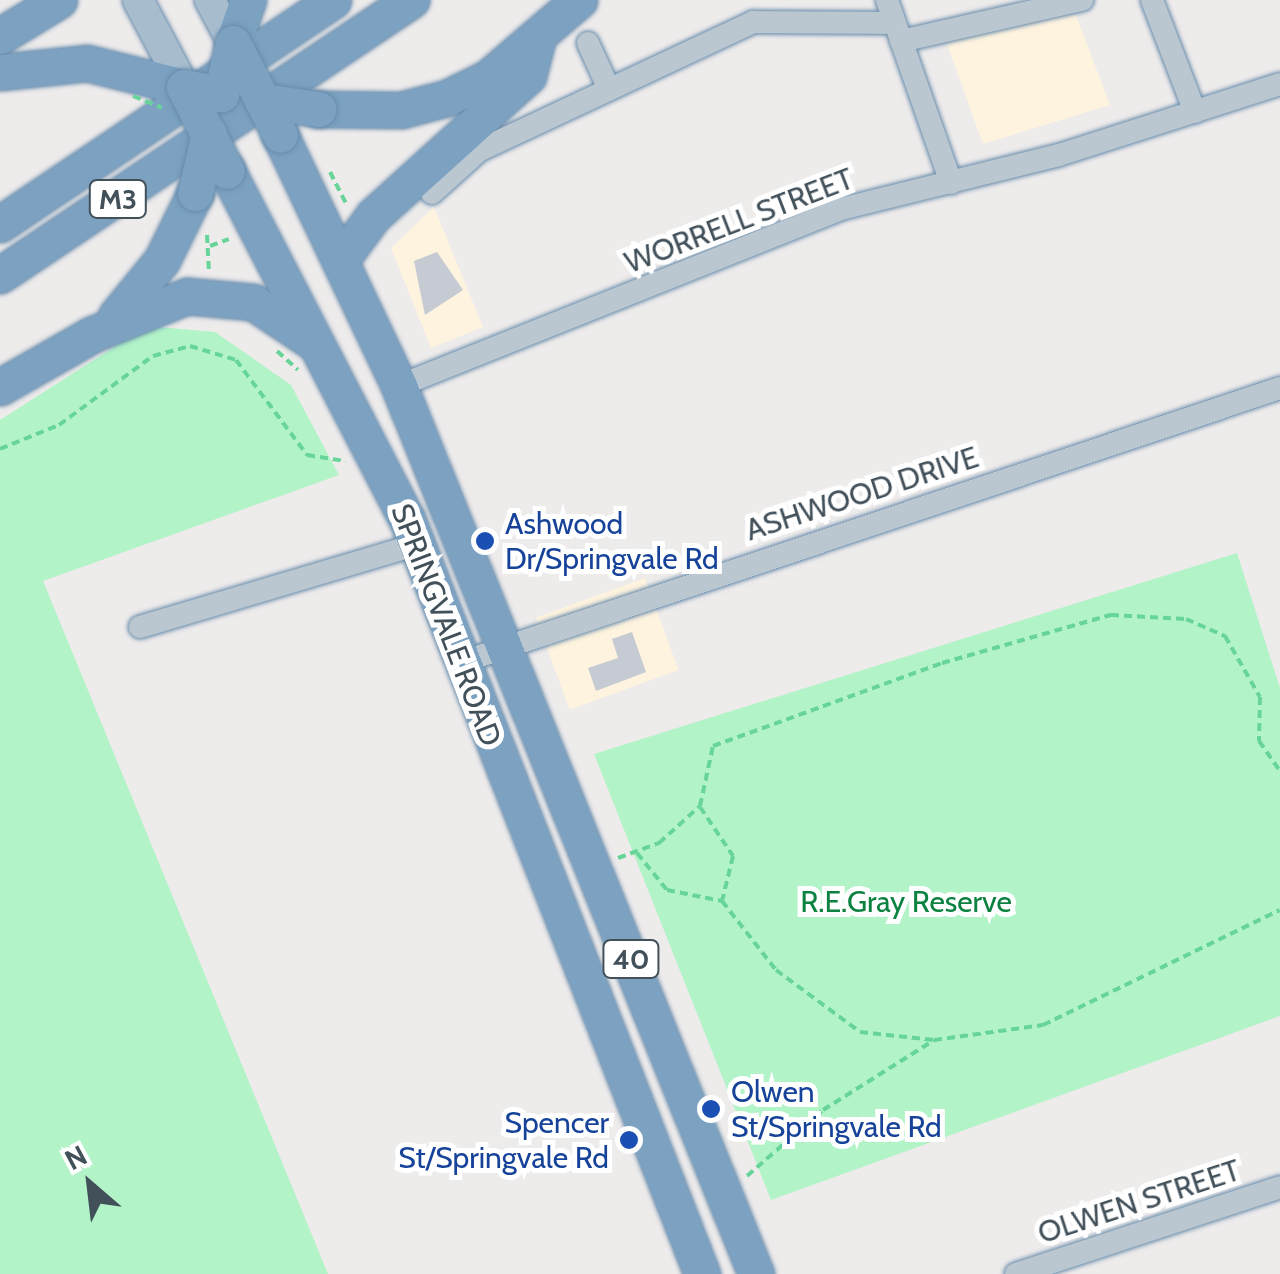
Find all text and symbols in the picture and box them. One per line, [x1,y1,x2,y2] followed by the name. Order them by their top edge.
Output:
[620,161,858,281] street label: WORRELL STREET
[88,176,148,222] road number: M3
[741,439,983,549] street label: ASHWOOD DRIVE
[383,499,509,751] street label: SPRINGVALE ROAD
[505,506,719,576] place label: Ashwood Dr/Springvale Rd
[474,530,496,552] marker: Ashwood Dr/Springvale Rd
[800,884,1012,920] park label: R.E.Gray Reserve
[601,936,661,982] road number: 40
[731,1074,942,1144] place label: Olwen St/Springvale Rd
[700,1098,722,1120] marker: Olwen St/Springvale Rd
[398,1105,609,1176] place label: Spencer St/Springvale Rd
[618,1129,640,1151] marker: Spencer St/Springvale Rd
[40,1134,140,1234] north arrow
[59,1138,93,1177] text: N
[1033,1152,1245,1252] street label: OLWEN STREET

